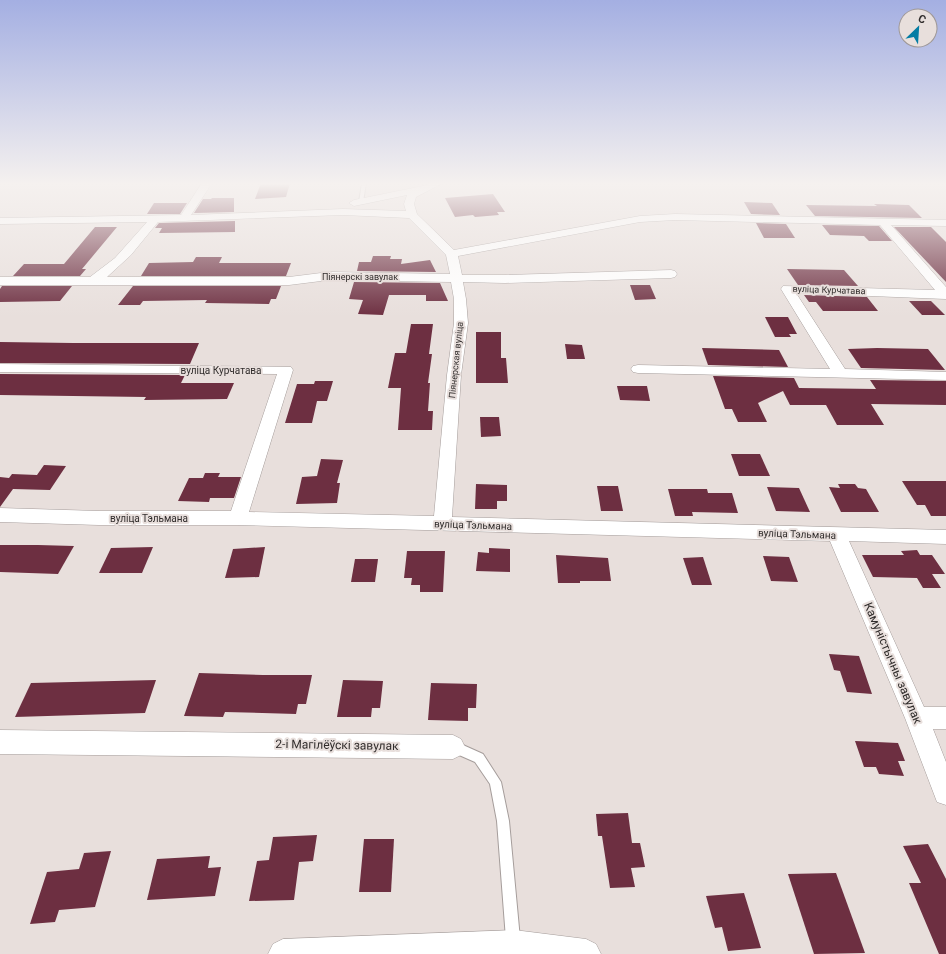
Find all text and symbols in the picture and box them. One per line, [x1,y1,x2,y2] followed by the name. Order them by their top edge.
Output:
[898,8,938,48] north arrow
[916,12,928,27] text: С
[322,272,398,282] street label: Піянерскі завулак
[792,284,866,296] street label: вуліца Курчатава
[447,321,465,399] street label: Піянерская вуліца
[181,365,261,376] street label: вуліца Курчатава
[110,513,188,524] street label: вуліца Тэльмана
[434,518,512,532] street label: вуліца Тэльмана
[758,527,836,541] street label: вуліца Тэльмана
[861,600,925,726] street label: Камуністычны завулак
[275,737,399,753] street label: 2-і Магілёўскі завулак

